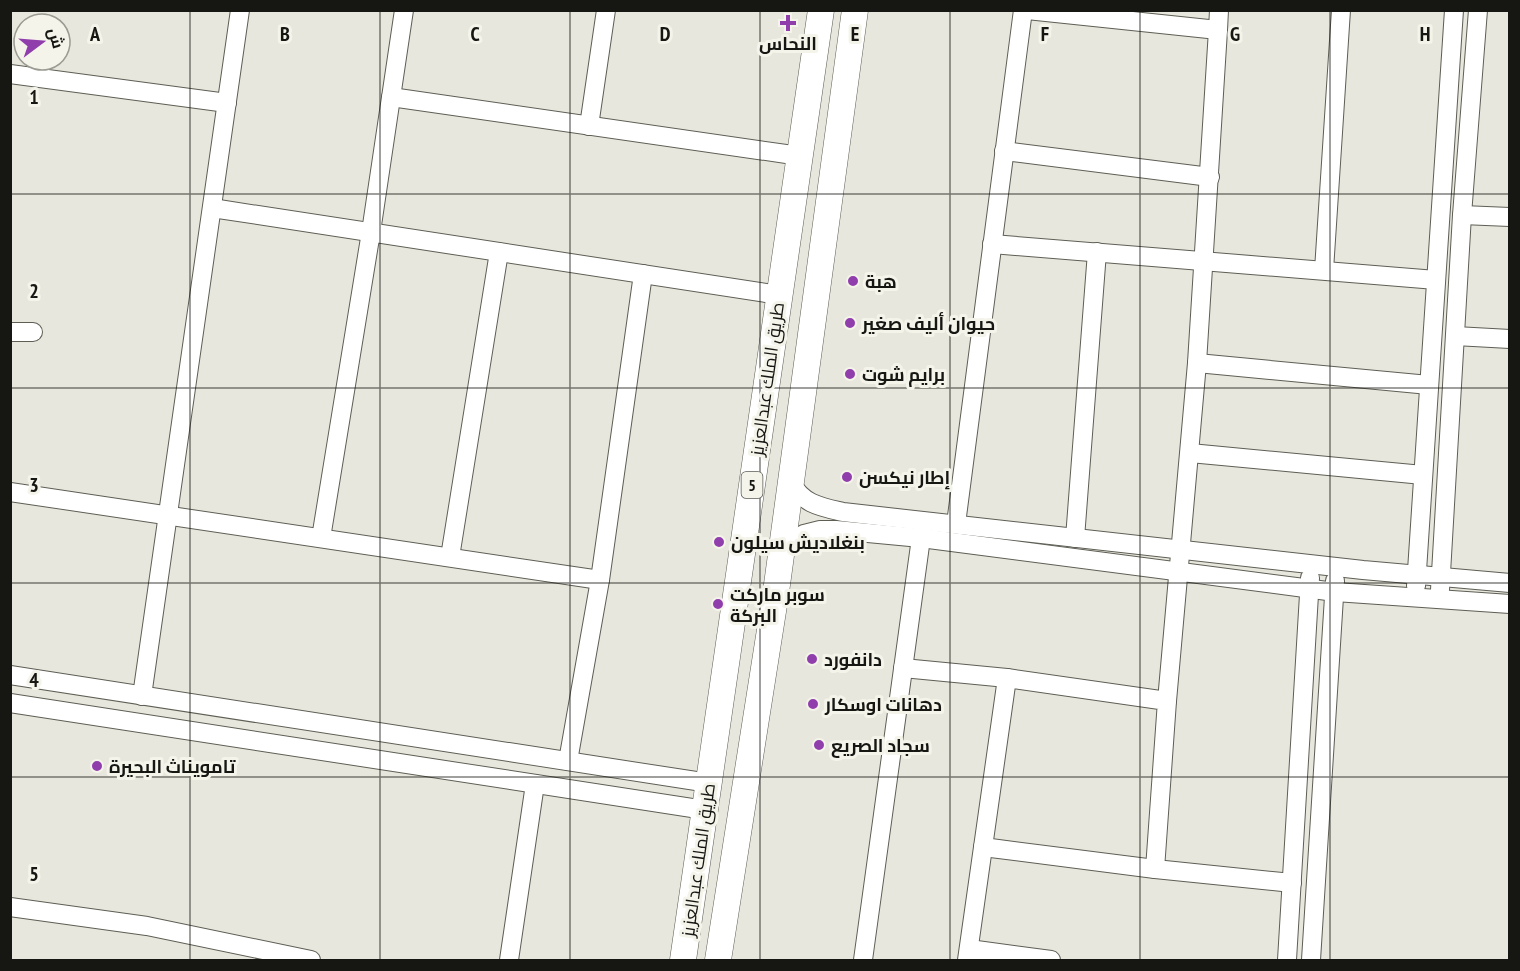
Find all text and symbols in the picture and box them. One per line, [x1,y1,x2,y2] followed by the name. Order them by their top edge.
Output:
[12,12,72,72] north arrow
[781,16,795,30] marker: النحاس
[89,21,101,47] text: A
[280,21,290,47] text: B
[470,21,480,47] text: C
[660,21,671,47] text: D
[851,21,859,47] text: E
[1041,21,1049,47] text: F
[1230,21,1240,47] text: G
[1420,21,1430,47] text: H
[44,25,69,50] text: ش
[759,32,817,55] place label: النحاس
[29,84,39,110] text: 1
[865,270,897,293] place label: هبة
[846,274,860,288] marker: هبة
[29,278,39,304] text: 2
[745,301,790,458] street label: طريق الملك عبدالعزيز
[861,311,995,335] place label: حيوان أليف صغير
[843,316,857,330] marker: حيوان أليف صغير
[862,363,945,387] place label: برايم شوت
[843,367,857,381] marker: برايم شوت
[859,466,950,490] place label: إطار نيكسن
[840,470,854,484] marker: إطار نيكسن
[29,472,39,498] text: 3
[742,472,762,498] road number: 5
[731,531,865,554] place label: بنغلاديش سيلون
[712,535,726,549] marker: بنغلاديش سيلون
[730,583,825,627] place label: سوبر ماركت البركة
[711,597,725,611] marker: سوبر ماركت البركة
[824,648,882,671] place label: دانفورد
[805,652,819,666] marker: دانفورد
[29,667,39,693] text: 4
[824,693,942,716] place label: دهانات اوسكار
[806,697,820,711] marker: دهانات اوسكار
[831,734,930,758] place label: سجاد الصريع
[812,738,826,752] marker: سجاد الصريع
[109,755,236,778] place label: تامويناث البحيرة
[90,759,104,773] marker: تامويناث البحيرة
[676,782,721,939] street label: طريق الملك عبدالعزيز
[29,861,39,887] text: 5

